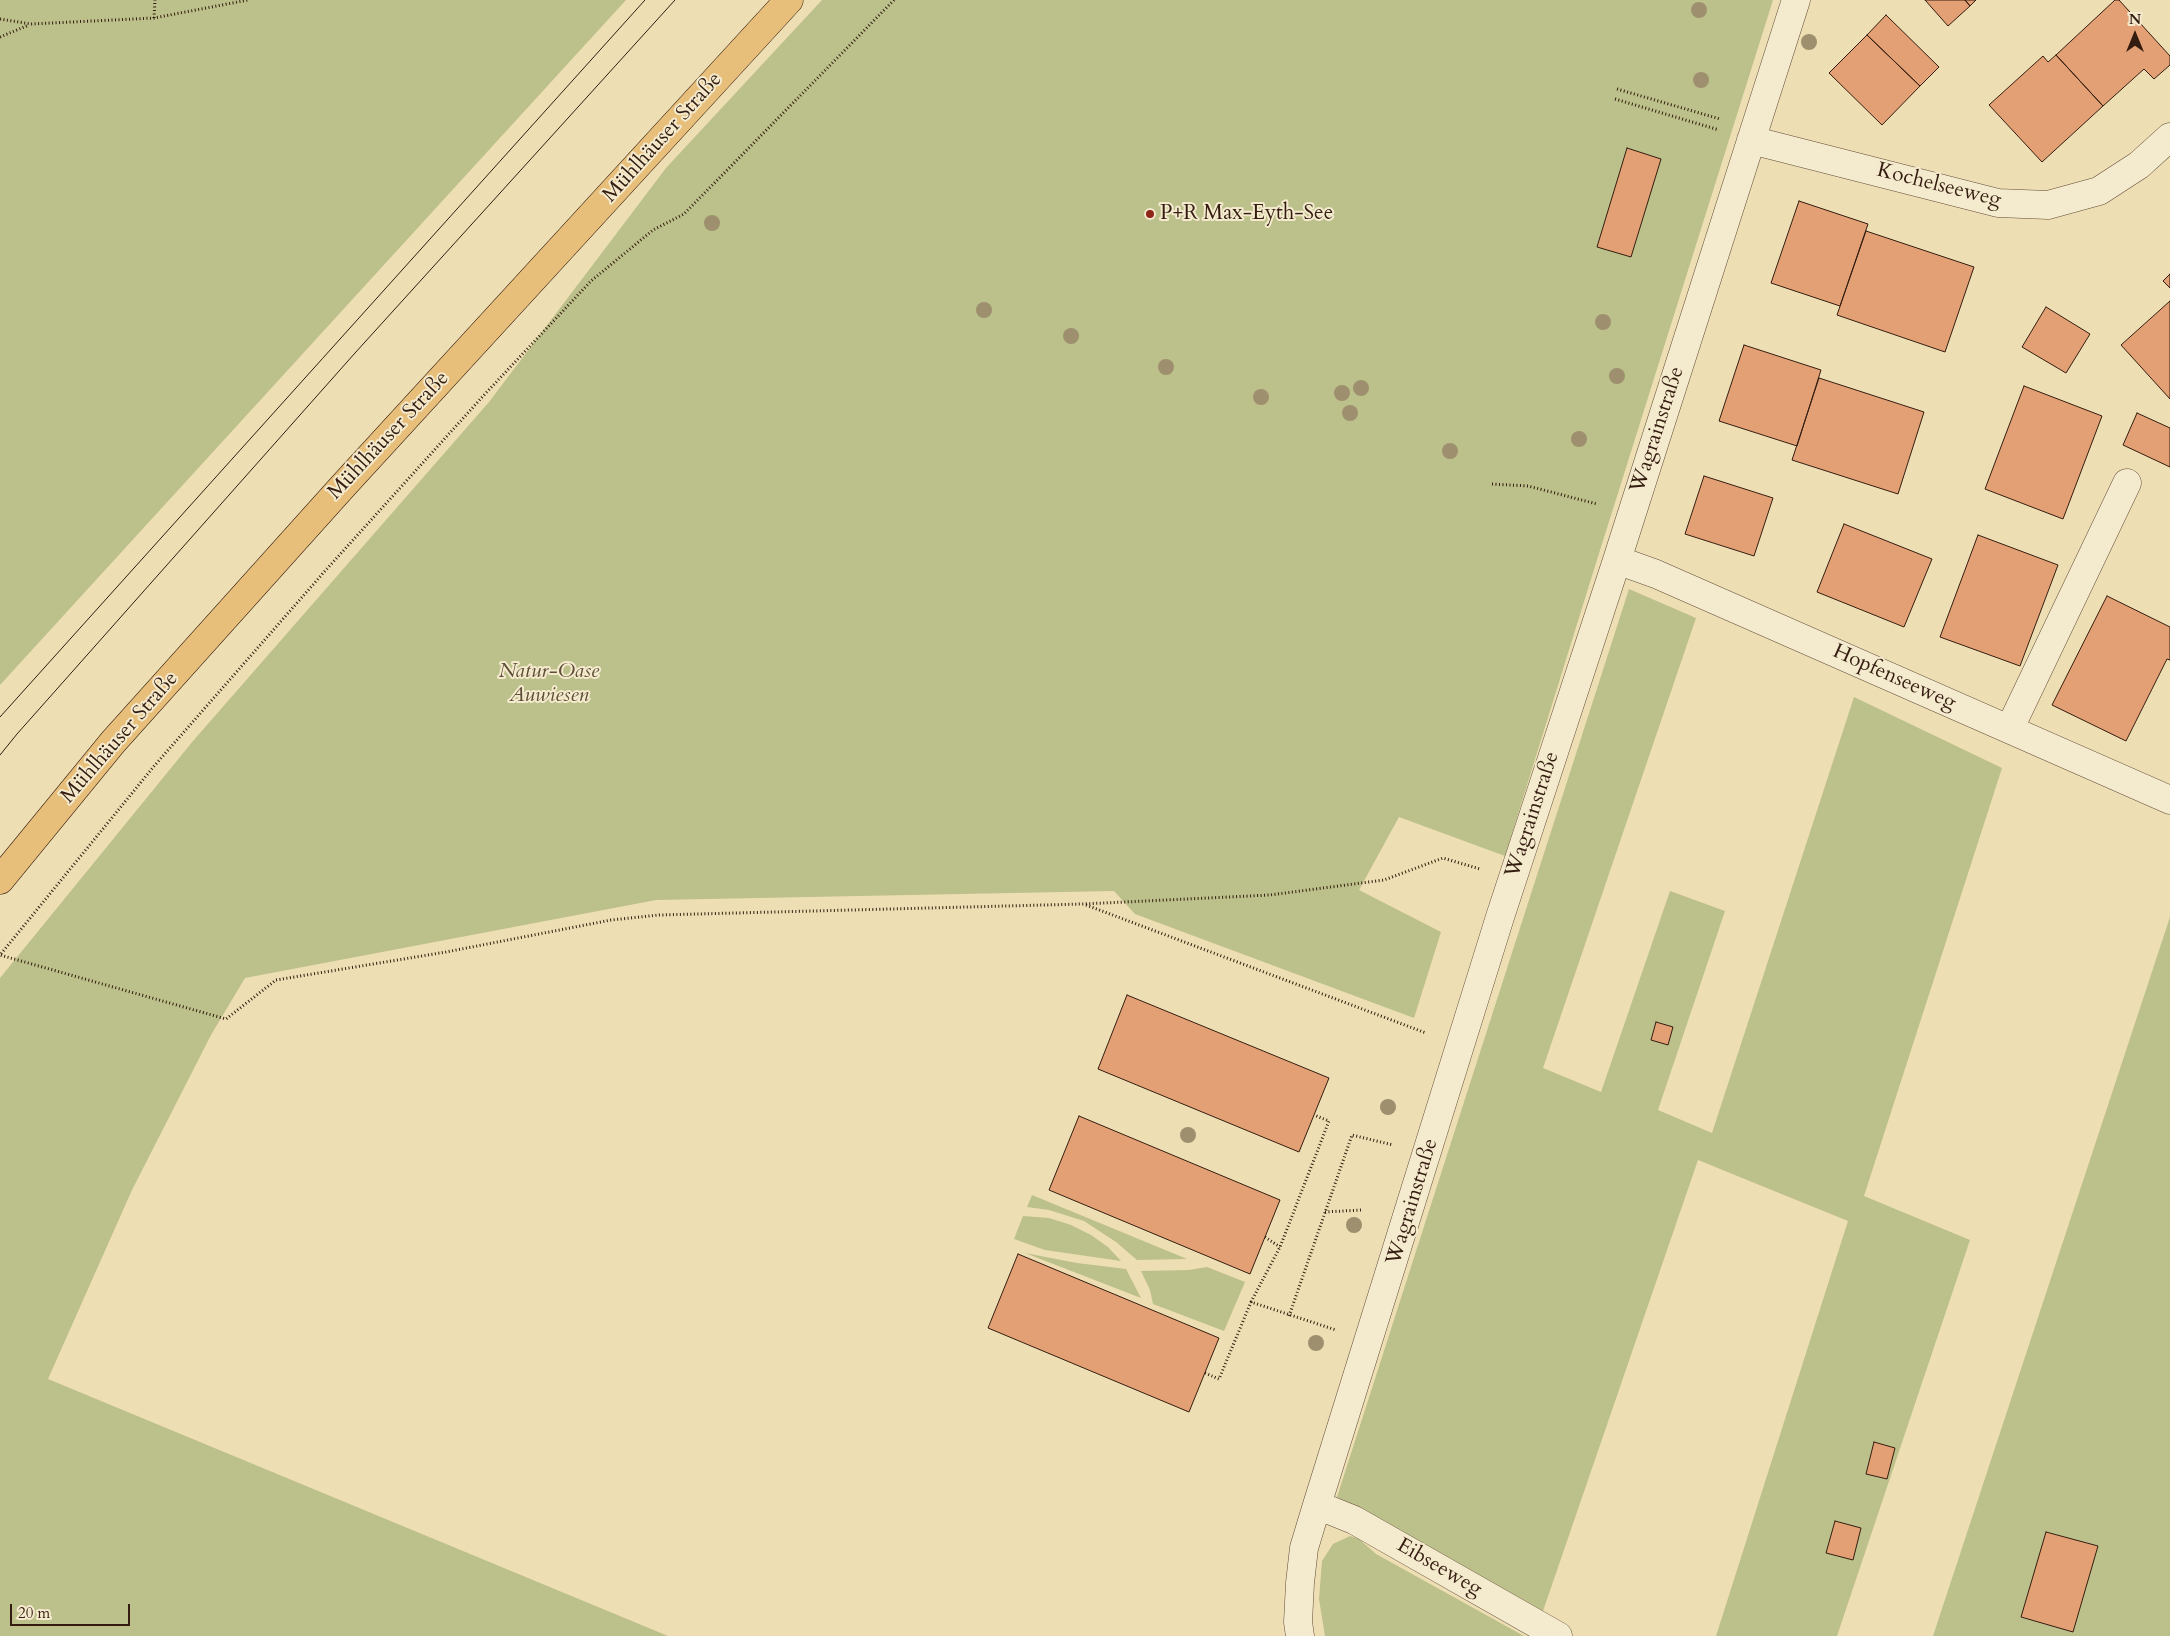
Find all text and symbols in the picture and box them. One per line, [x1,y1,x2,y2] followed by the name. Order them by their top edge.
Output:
[2110,10,2160,60] north arrow
[2129,10,2141,29] text: N
[598,68,728,208] street label: Mühlhäuser Straße
[1874,158,2004,214] street label: Kochelseeweg
[1160,201,1333,227] place label: P+R Max-Eyth-See
[1144,208,1156,220] marker: P+R Max-Eyth-See
[1626,364,1690,496] street label: Wagrainstraße
[323,367,455,505] street label: Mühlhäuser Straße
[1828,640,1960,716] street label: Hopfenseeweg
[499,659,599,709] park label: Natur-Oase Auwiesen
[56,667,184,809] street label: Mühlhäuser Straße
[1501,749,1565,881] street label: Wagrainstraße
[1382,1136,1444,1268] street label: Wagrainstraße
[1392,1533,1486,1603] street label: Eibseeweg
[12,1594,132,1626] scale bar
[18,1603,50,1623] text: 20 m

